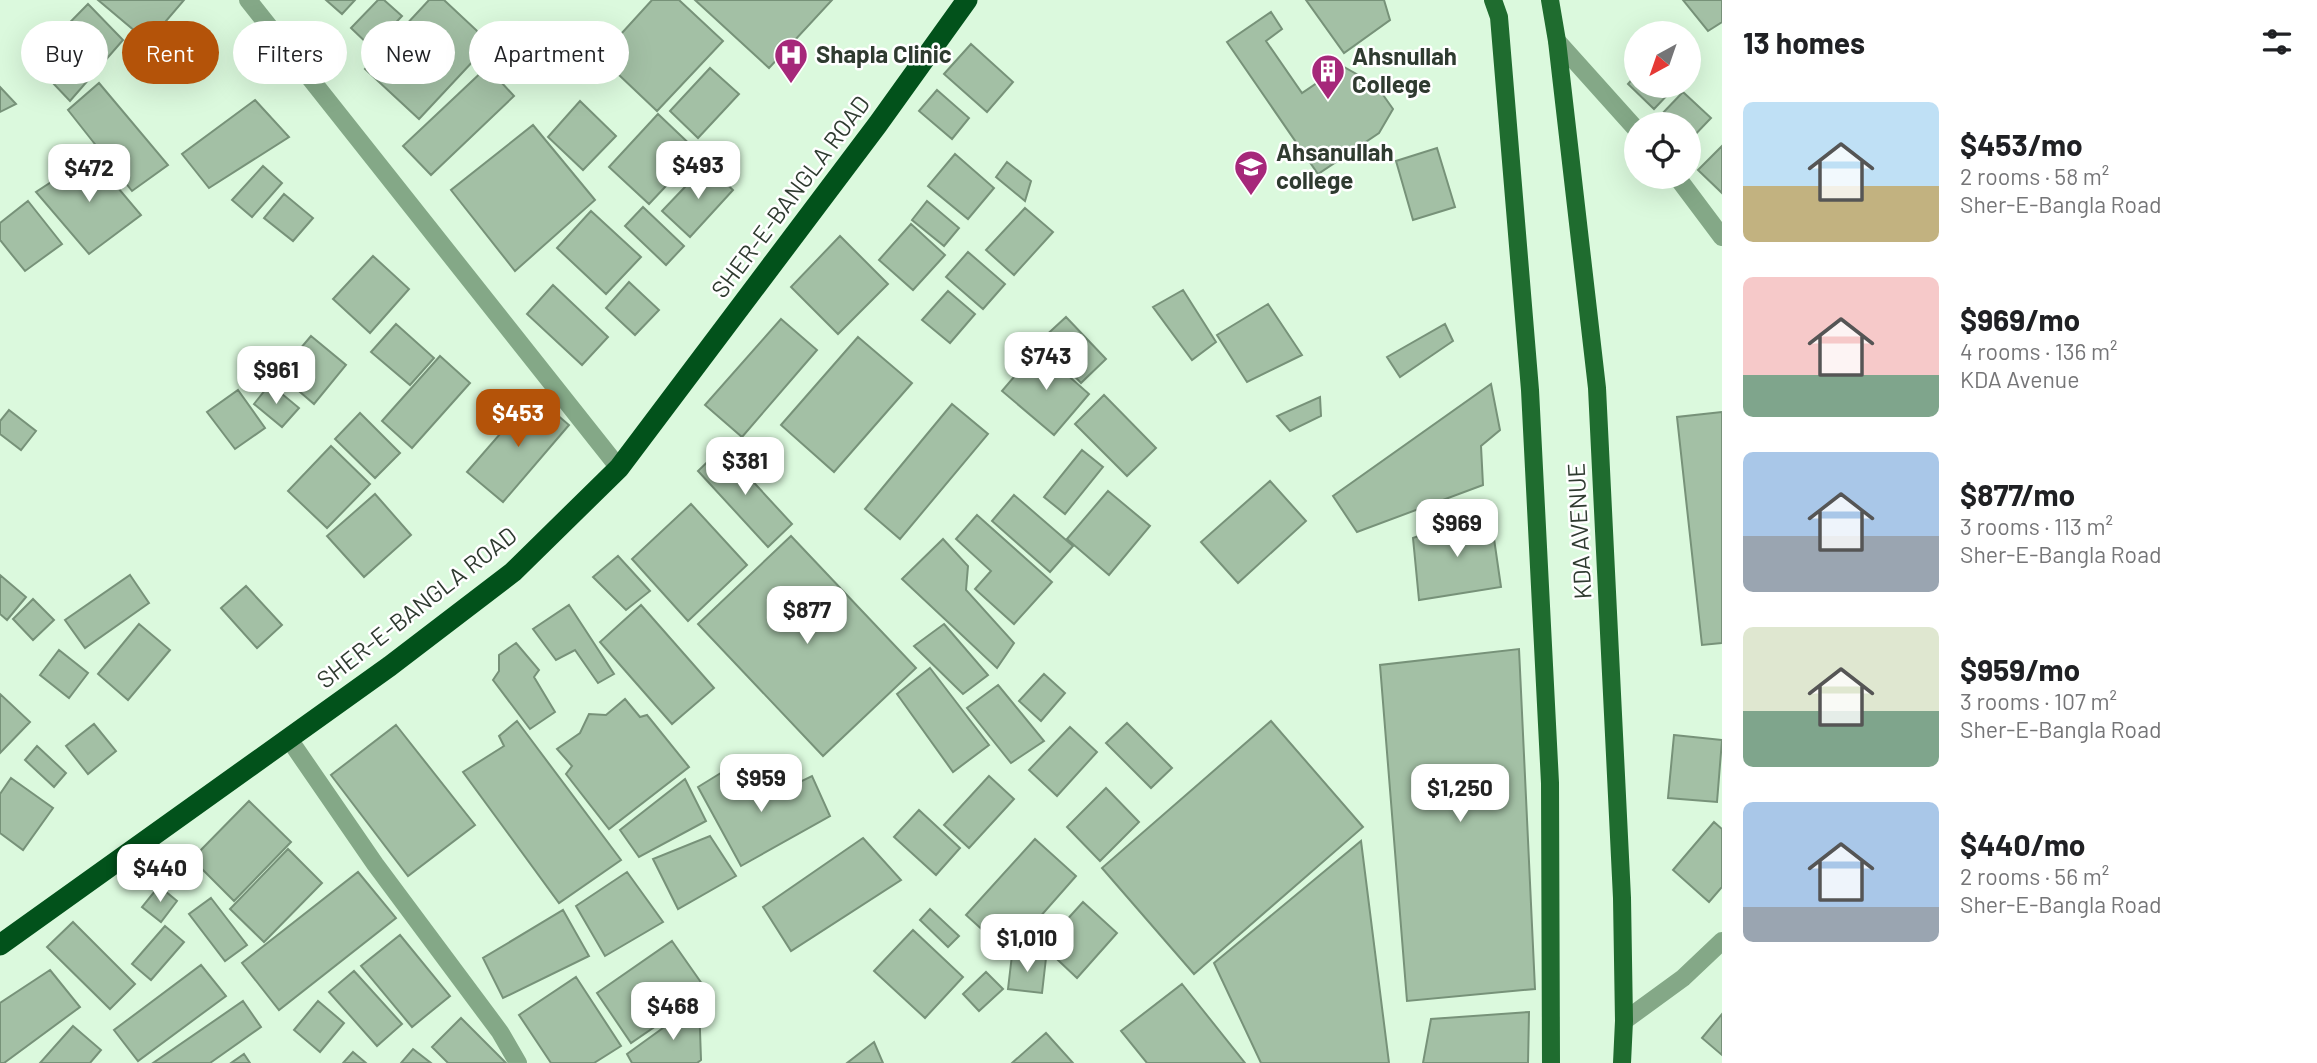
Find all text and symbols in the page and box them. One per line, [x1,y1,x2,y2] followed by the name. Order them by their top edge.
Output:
[21,21,108,84] chip: Buy
[122,21,219,84] chip: Rent
[233,21,347,84] chip: Filters
[361,21,455,84] chip: New
[469,21,629,84] chip: Apartment
[1624,21,1701,98] north arrow
[1624,21,1701,189] map controls
[2258,23,2296,61] icon: filters
[1743,24,1865,60] text: 13 homes
[772,36,810,85] hospital icon: Shapla Clinic
[816,39,952,68] place label: Shapla Clinic
[1352,41,1457,98] place label: Ahsnullah College
[1309,52,1347,101] building icon: Ahsnullah College
[704,89,875,303] street label: SHER-E-BANGLA ROAD
[1624,112,1701,189] button: locate
[1960,126,2083,162] text: $453/mo
[1799,130,1883,214] icon: home
[1276,137,1394,194] place label: Ahsanullah college
[657,142,739,201] pin: $493
[48,144,130,204] pin: $472
[1232,148,1270,197] school or university icon: Ahsanullah college
[672,150,724,178] text: $493
[64,153,114,181] text: $472
[1960,162,2109,190] text: 2 rooms · 58 m²
[1960,190,2161,218] text: Sher-E-Bangla Road
[1960,301,2080,337] text: $969/mo
[1799,305,1883,389] icon: home
[1005,332,1087,392] pin: $743
[1960,337,2118,365] text: 4 rooms · 136 m²
[1021,341,1071,369] text: $743
[235,346,317,406] pin: $961
[253,355,299,383] text: $961
[1960,365,2079,393] text: KDA Avenue
[477,390,559,449] pin: $453
[492,398,544,426] text: $453
[704,438,786,497] pin: $381
[722,446,768,474] text: $381
[1560,462,1597,600] street label: KDA AVENUE
[1960,476,2075,512] text: $877/mo
[1799,480,1883,564] icon: home
[1416,500,1498,559] pin: $969
[1432,508,1482,536] text: $969
[1960,512,2113,540] text: 3 rooms · 113 m²
[311,520,522,694] street label: SHER-E-BANGLA ROAD
[1960,540,2161,568] text: Sher-E-Bangla Road
[766,586,848,646] pin: $877
[783,595,831,623] text: $877
[1960,651,2080,687] text: $959/mo
[1799,655,1883,739] icon: home
[1960,687,2117,715] text: 3 rooms · 107 m²
[1960,715,2161,743] text: Sher-E-Bangla Road
[720,754,802,814] pin: $959
[736,763,786,791] text: $959
[1403,764,1517,824] pin: $1,250
[1427,773,1493,801] text: $1,250
[1960,826,2086,862] text: $440/mo
[1799,830,1883,914] icon: home
[119,844,201,904] pin: $440
[133,853,187,881] text: $440
[1960,862,2109,890] text: 2 rooms · 56 m²
[1960,890,2161,918] text: Sher-E-Bangla Road
[970,914,1084,974] pin: $1,010
[997,923,1057,951] text: $1,010
[632,982,714,1042] pin: $468
[647,991,699,1019] text: $468

